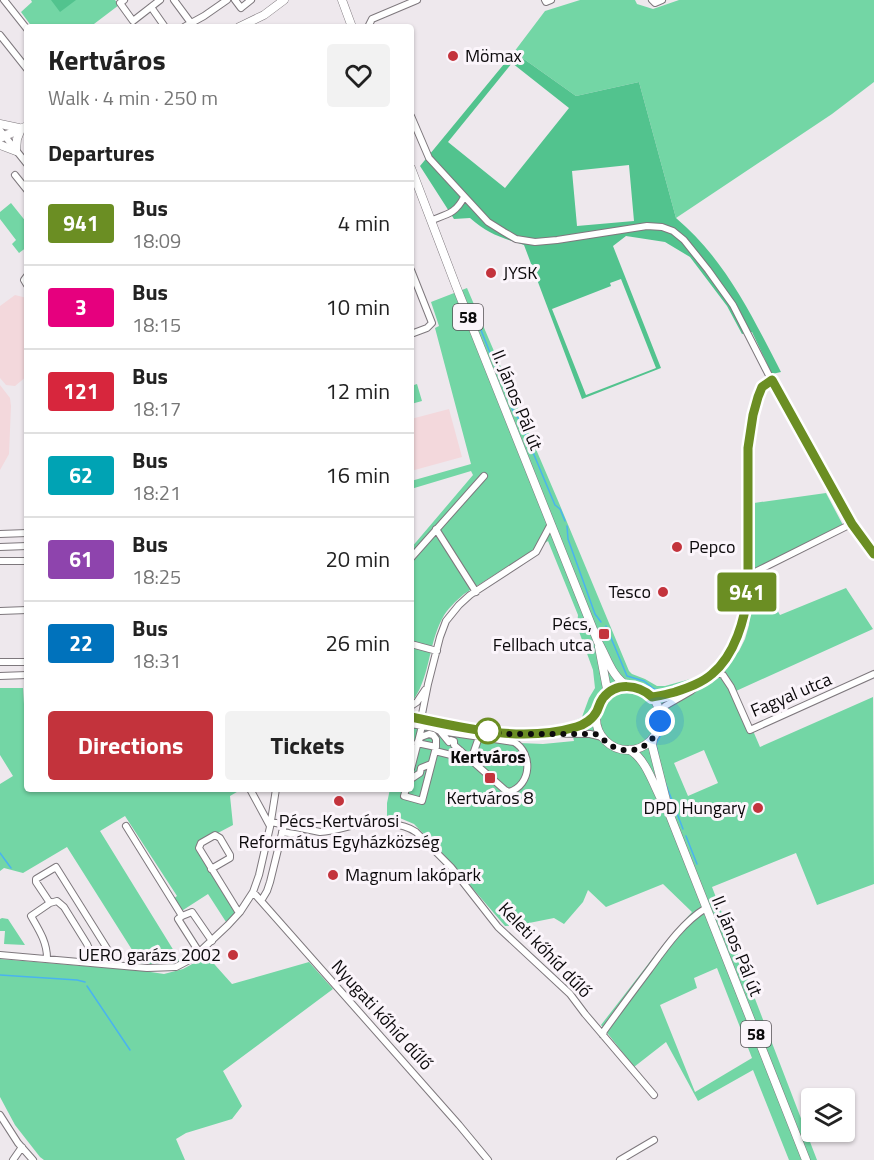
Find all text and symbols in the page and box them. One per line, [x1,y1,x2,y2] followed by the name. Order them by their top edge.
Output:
[48,38,166,81] text: Kertváros
[465,42,522,69] place label: Mömax
[327,44,390,107] button: heart
[446,49,460,63] marker: Mömax
[48,82,218,113] text: Walk · 4 min · 250 m
[48,136,155,170] text: Departures
[132,191,168,225] text: Bus
[338,206,390,240] text: 4 min
[63,207,99,239] text: 941
[132,225,181,256] text: 18:09
[503,259,538,286] place label: JYSK
[484,266,498,280] marker: JYSK
[132,275,168,309] text: Bus
[325,290,390,324] text: 10 min
[75,291,87,323] text: 3
[453,304,483,330] road number: 58
[132,309,181,340] text: 18:15
[485,346,550,455] street label: II. János Pál út
[132,359,168,393] text: Bus
[325,374,390,408] text: 12 min
[63,375,99,407] text: 121
[132,393,181,424] text: 18:17
[132,443,168,477] text: Bus
[325,458,390,492] text: 16 min
[69,459,93,491] text: 62
[132,477,181,508] text: 18:21
[132,527,168,561] text: Bus
[689,533,735,560] place label: Pepco
[670,540,684,554] marker: Pepco
[325,542,390,576] text: 20 min
[69,543,93,575] text: 61
[132,561,181,592] text: 18:25
[712,572,782,612] line badge: 941
[729,576,765,608] text: 941
[608,578,651,605] place label: Tesco
[656,585,670,599] marker: Tesco
[493,610,592,658] place label: Pécs, Fellbach utca
[132,611,168,645] text: Bus
[325,626,390,660] text: 26 min
[69,627,93,659] text: 22
[597,627,611,641] marker: Pécs, Fellbach utca
[132,645,181,676] text: 18:31
[746,665,835,724] street label: Fagyal utca
[645,706,675,736] your location
[48,711,213,780] button: Directions
[225,711,390,780] button: Tickets
[475,718,501,744] marker: Kertváros
[450,743,526,770] place label: Kertváros
[483,771,497,785] marker: Kertváros 8
[446,784,534,811] place label: Kertváros 8
[332,794,346,808] marker: Pécs-Kertvárosi Református Egyházközség
[644,794,746,821] place label: DPD Hungary
[751,801,765,815] marker: DPD Hungary
[238,807,440,855] place label: Pécs-Kertvárosi Református Egyházközség
[345,861,481,888] place label: Magnum lakópark
[326,868,340,882] marker: Magnum lakópark
[705,892,770,1001] street label: II. János Pál út
[493,896,598,1004] street label: Keleti kőhíd dűlő
[78,941,221,968] place label: UERO garázs 2002
[226,948,240,962] marker: UERO garázs 2002
[325,953,439,1076] street label: Nyugati kőhíd dűlő
[741,1021,771,1047] road number: 58
[801,1088,855,1142] map controls
[801,1088,855,1142] button: layers

